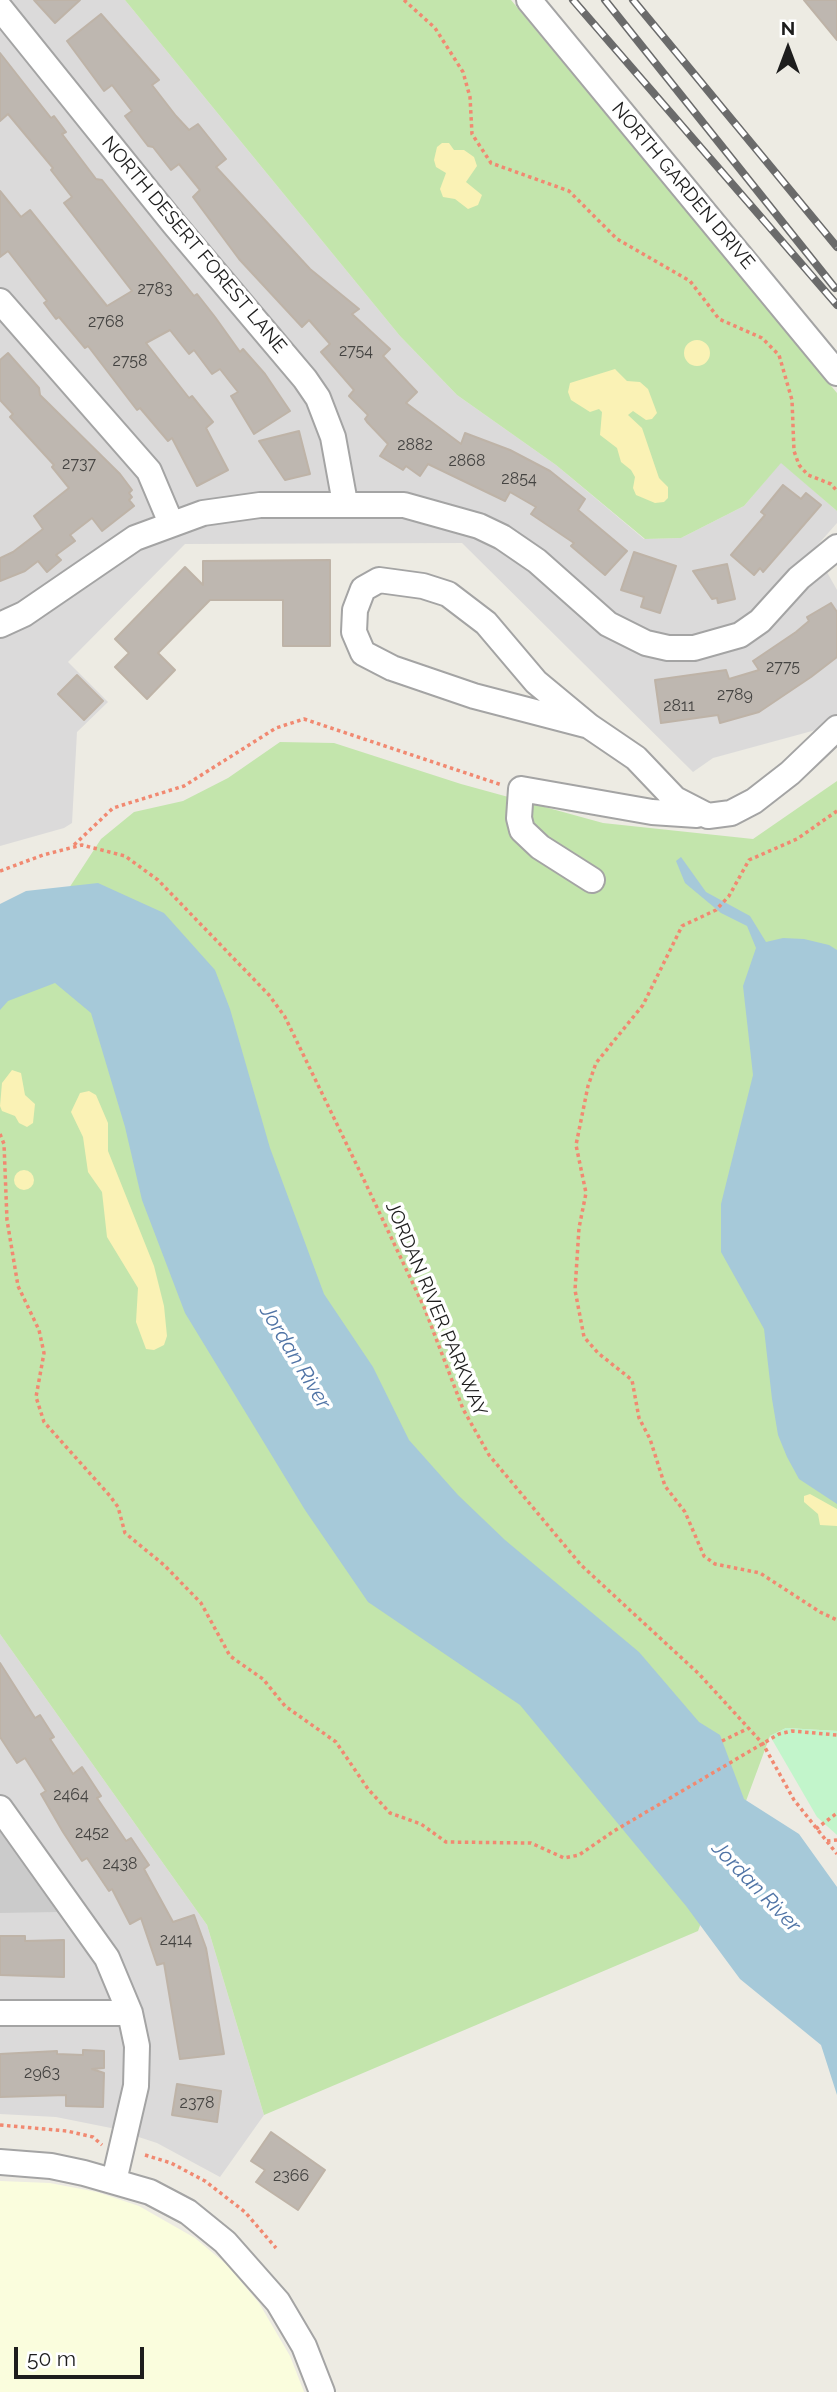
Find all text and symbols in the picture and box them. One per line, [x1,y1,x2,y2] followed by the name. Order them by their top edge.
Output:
[753,14,823,84] north arrow
[781,17,795,39] text: N
[607,98,759,274] street label: NORTH GARDEN DRIVE
[97,132,291,358] street label: NORTH DESERT FOREST LANE
[138,279,172,299] house number: 2783
[88,312,124,332] house number: 2768
[339,341,373,361] house number: 2754
[113,351,147,371] house number: 2758
[397,435,433,455] house number: 2882
[449,451,485,471] house number: 2868
[62,454,96,474] house number: 2737
[501,469,537,489] house number: 2854
[766,657,800,677] house number: 2775
[717,685,753,705] house number: 2789
[663,696,695,716] house number: 2811
[380,1198,492,1420] street label: JORDAN RIVER PARKWAY
[254,1300,336,1414] water label: Jordan River
[53,1785,89,1805] house number: 2464
[75,1823,109,1843] house number: 2452
[706,1836,806,1938] water label: Jordan River
[102,1854,138,1874] house number: 2438
[160,1930,192,1950] house number: 2414
[24,2063,60,2083] house number: 2963
[180,2093,214,2113] house number: 2378
[273,2166,309,2186] house number: 2366
[18,2332,147,2376] scale bar
[27,2346,76,2371] text: 50 m

